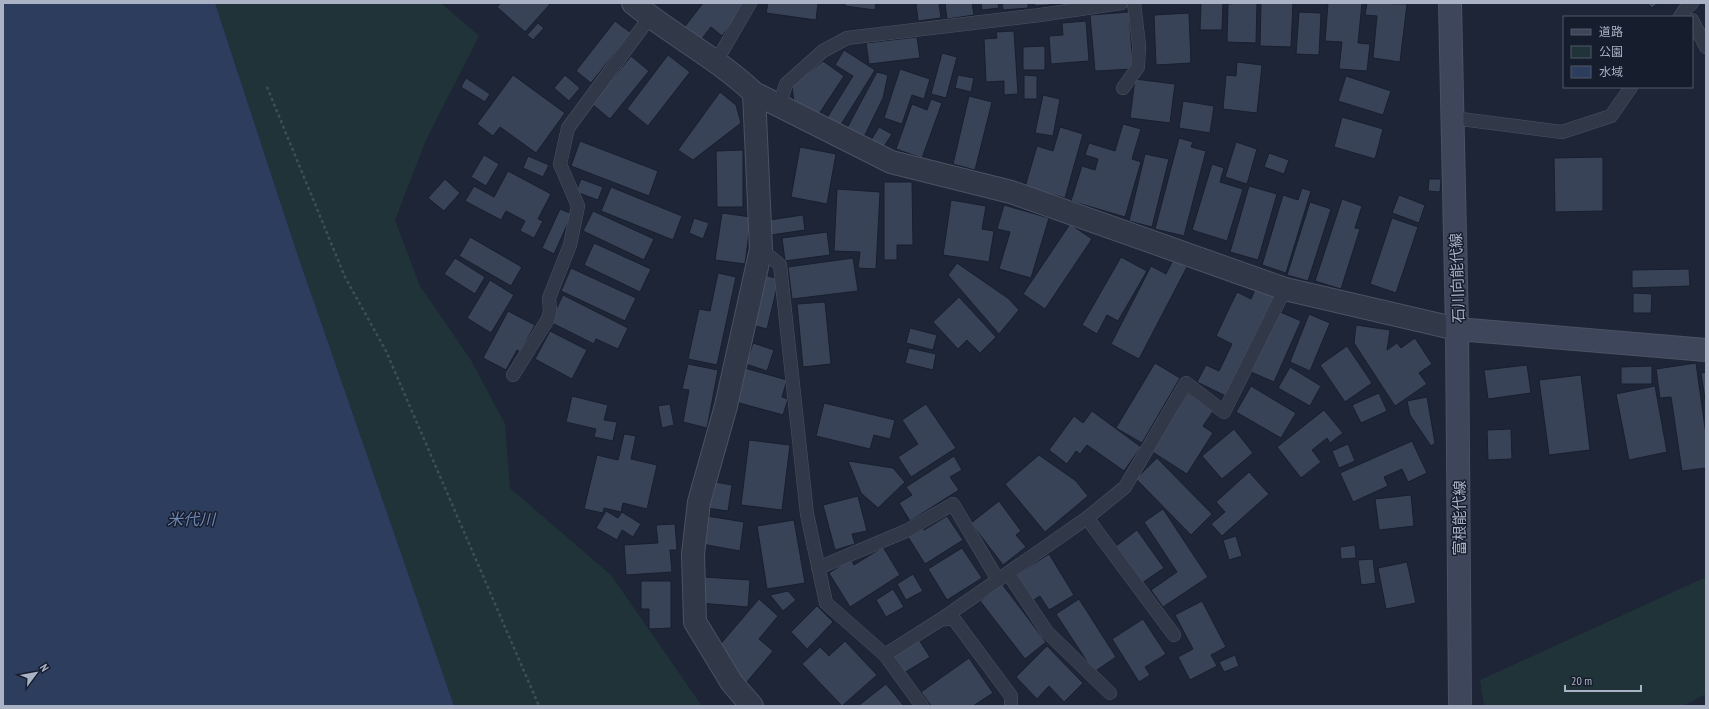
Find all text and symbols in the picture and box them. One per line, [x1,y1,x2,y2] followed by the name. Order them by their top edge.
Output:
[1563,16,1693,88] legend
[1599,24,1623,39] text: 道路
[1599,44,1623,59] text: 公園
[1599,64,1623,79] text: 水域
[1446,233,1468,323] street label: 石川向能代線
[1450,480,1469,556] street label: 富根能代線
[167,509,217,529] water label: 米代川
[16,653,56,693] north arrow
[37,661,52,674] text: N
[1565,667,1641,693] scale bar
[1571,673,1592,688] text: 20 m

